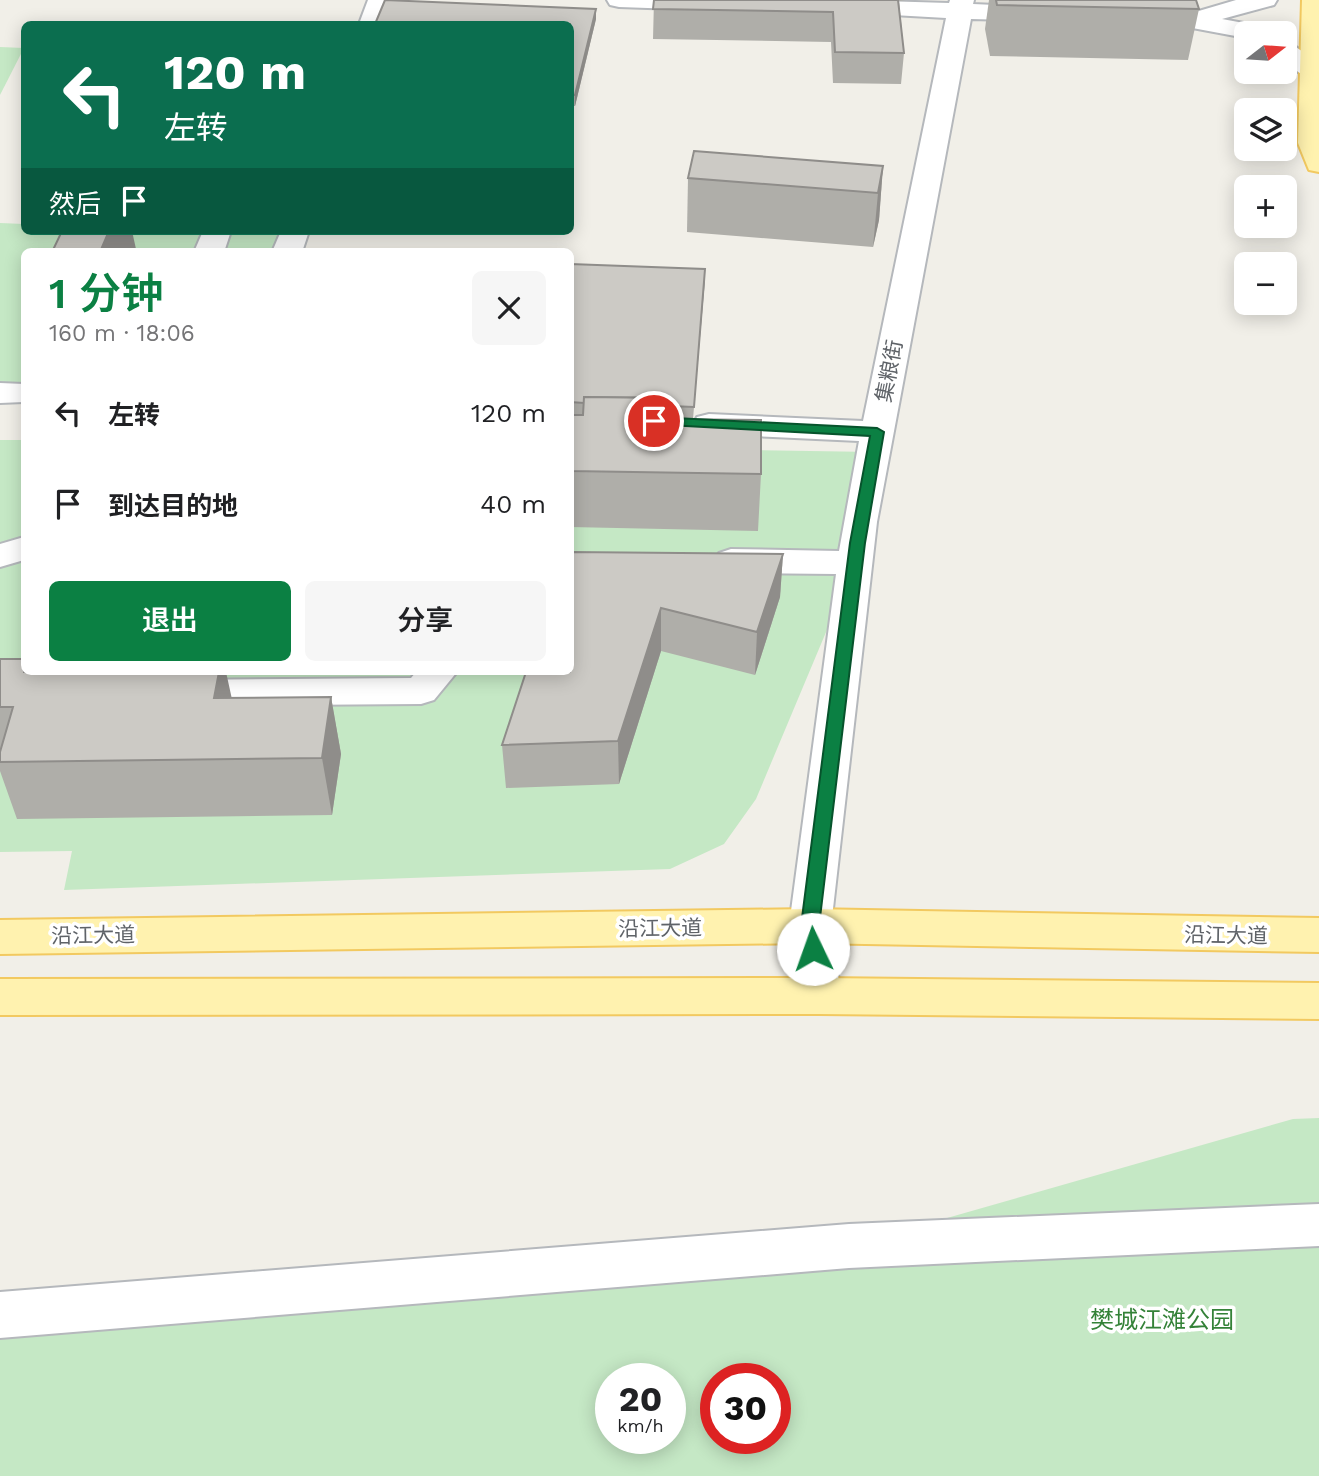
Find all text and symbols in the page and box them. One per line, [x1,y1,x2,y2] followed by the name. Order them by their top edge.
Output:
[1234,21,1297,84] north arrow
[1234,21,1297,315] map controls
[164,43,306,101] text: 120 m
[49,49,140,140] icon: left
[1234,98,1297,161] button: layers
[164,109,228,147] text: 左转
[1234,175,1297,238] button: +
[115,182,153,220] icon: arrive
[49,189,101,219] text: 然后
[1234,252,1297,315] button: −
[49,269,163,318] text: 1 分钟
[472,271,546,345] button: close
[49,320,195,347] text: 160 m · 18:06
[871,338,907,404] street label: 集粮街
[624,391,684,451] pin
[49,394,87,432] icon: left
[471,398,546,428] text: 120 m
[108,400,160,430] text: 左转
[635,402,673,440] icon: arrive
[49,485,87,523] icon: arrive
[480,489,546,519] text: 40 m
[108,491,238,521] text: 到达目的地
[49,581,291,661] button: 退出
[305,581,546,661] button: 分享
[776,912,850,986] position arrow
[618,915,702,941] street label: 沿江大道
[51,922,135,948] street label: 沿江大道
[1184,922,1268,948] street label: 沿江大道
[1090,1306,1234,1334] park label: 樊城江滩公园
[700,1363,791,1454] speed limit sign: 30
[619,1378,662,1420] text: 20
[617,1415,664,1436] text: km/h

